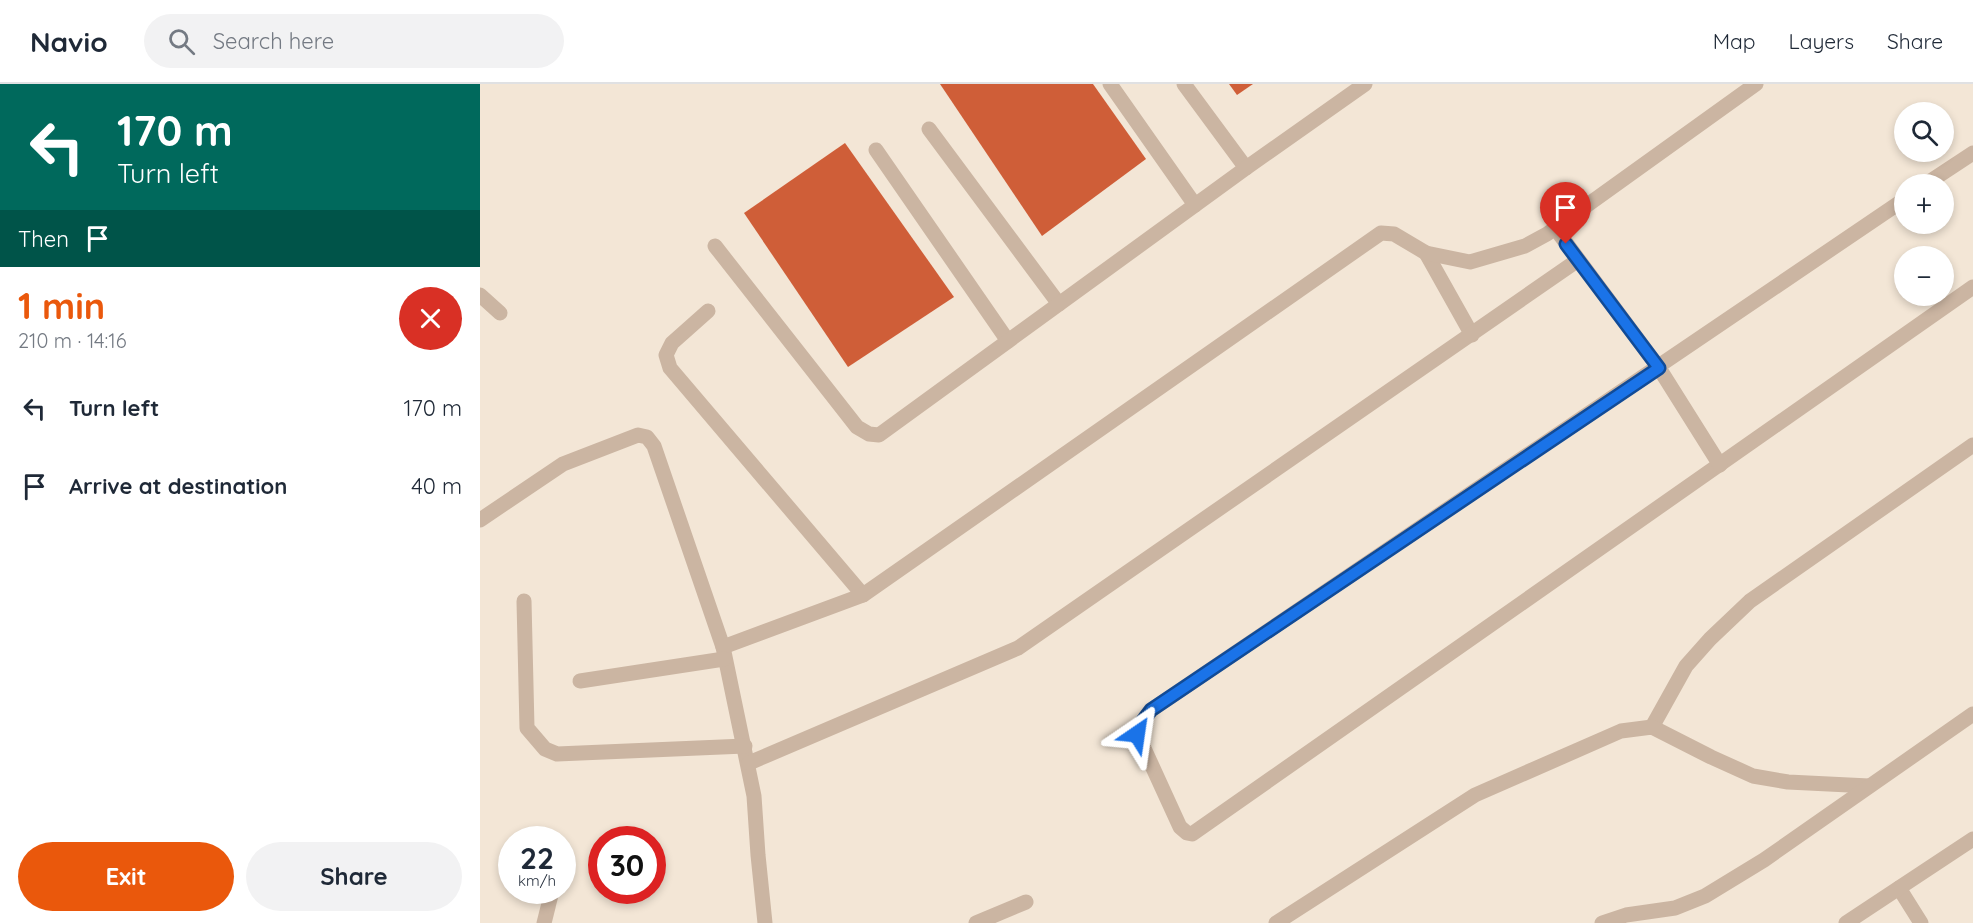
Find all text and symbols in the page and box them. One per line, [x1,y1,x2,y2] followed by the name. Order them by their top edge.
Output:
[144,14,564,68] search box
[30,24,108,59] text: Navio
[165,25,198,58] icon: search
[213,27,334,55] text: Search here
[1713,28,1756,54] text: Map
[1789,28,1854,54] text: Layers
[1887,28,1943,54] text: Share
[1894,102,1954,306] map controls
[1894,102,1954,162] button: search
[117,104,233,157] text: 170 m
[18,108,96,186] icon: left
[117,156,219,190] text: Turn left
[1894,174,1954,234] button: +
[1540,182,1591,244] pin
[1549,191,1582,224] icon: arrive
[81,222,114,255] icon: arrive
[18,225,69,253] text: Then
[1894,246,1954,306] button: −
[18,283,105,328] text: 1 min
[399,287,462,350] button: close
[18,328,126,353] text: 210 m · 14:16
[18,392,51,425] icon: left
[69,394,159,422] text: Turn left
[403,394,462,422] text: 170 m
[18,470,51,503] icon: arrive
[69,472,287,500] text: Arrive at destination
[411,472,462,500] text: 40 m
[1105,702,1169,766] position arrow
[588,826,666,904] speed limit sign: 30
[520,839,554,877] text: 22
[18,842,234,911] button: Exit
[246,842,462,911] button: Share
[518,871,556,890] text: km/h

